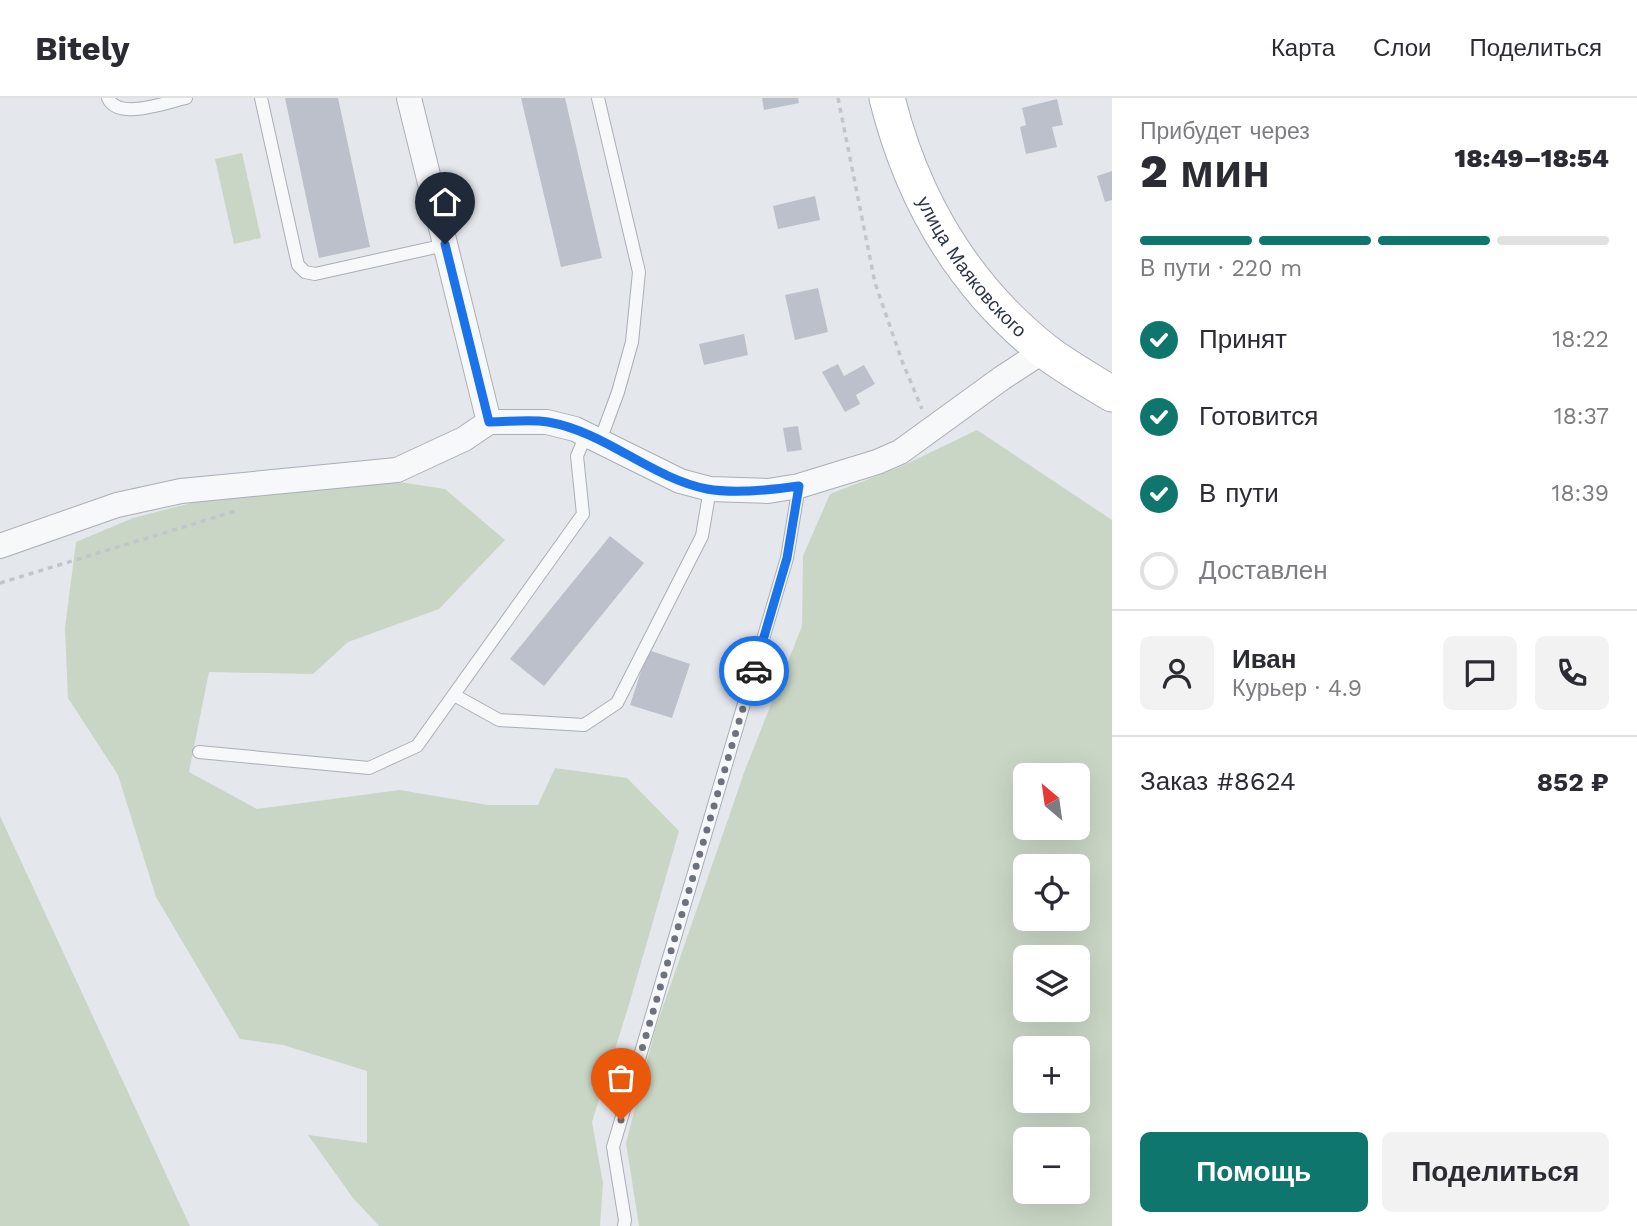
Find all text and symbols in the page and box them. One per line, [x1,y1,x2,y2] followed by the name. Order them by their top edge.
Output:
[35,29,130,68] text: Bitely
[1271,34,1335,62] text: Карта
[1373,34,1431,62] text: Слои
[1469,34,1602,62] text: Поделиться
[1140,118,1310,145] text: Прибудет через
[1455,143,1609,173] text: 18:49–18:54
[1140,144,1270,198] text: 2 мин
[415,172,475,244] pin
[426,183,464,221] icon: home
[912,192,1032,342] street label: улица Маяковского
[1140,255,1302,282] text: В пути · 220 m
[1140,321,1178,359] icon: check
[1199,324,1287,354] text: Принят
[1552,326,1609,353] text: 18:22
[1140,398,1178,436] icon: check
[1199,401,1318,431] text: Готовится
[1554,403,1609,430] text: 18:37
[1140,475,1178,513] icon: check
[1199,478,1279,508] text: В пути
[1551,480,1609,507] text: 18:39
[1199,555,1328,585] text: Доставлен
[719,636,789,706] courier
[1140,636,1214,710] button: person
[1443,636,1517,710] button: chat
[1535,636,1609,710] button: phone
[1232,644,1297,674] text: Иван
[735,652,773,690] icon: car
[1232,675,1362,702] text: Курьер · 4.9
[1013,763,1090,840] north arrow
[1013,763,1090,1204] map controls
[1140,766,1296,796] text: Заказ #8624
[1537,767,1609,797] text: 852 ₽
[1013,854,1090,931] button: locate
[1013,945,1090,1022] button: layers
[1013,1036,1090,1113] button: +
[591,1048,651,1120] pin
[602,1059,640,1097] icon: bag
[1013,1127,1090,1204] button: −
[1140,1132,1368,1212] button: Помощь
[1382,1132,1609,1212] button: Поделиться

